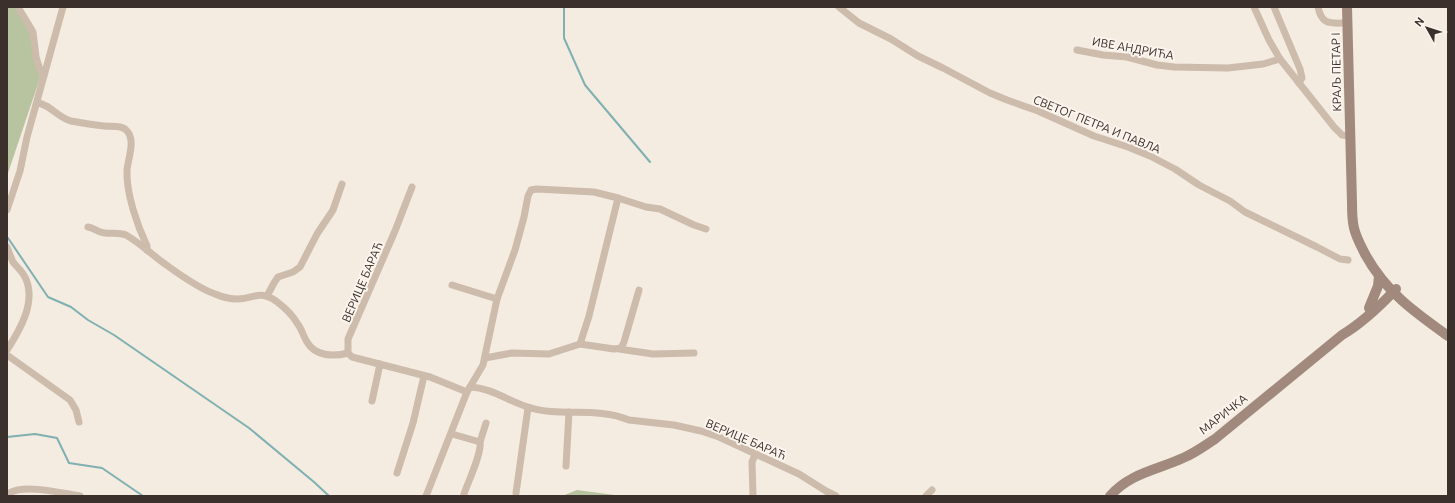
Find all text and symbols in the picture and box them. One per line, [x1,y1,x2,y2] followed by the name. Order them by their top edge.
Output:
[1407,8,1447,48] north arrow
[1412,15,1426,29] text: N
[1329,32,1343,112] street label: КРАЉ ПЕТАР I
[1091,34,1175,62] street label: ИВЕ АНДРИЋА
[1031,92,1163,156] street label: СВЕТОГ ПЕТРА И ПАВЛА
[339,240,385,324] street label: ВЕРИЦЕ БАРАЋ
[1197,391,1250,437] street label: МАРИЧКА
[704,416,788,462] street label: ВЕРИЦЕ БАРАЋ

